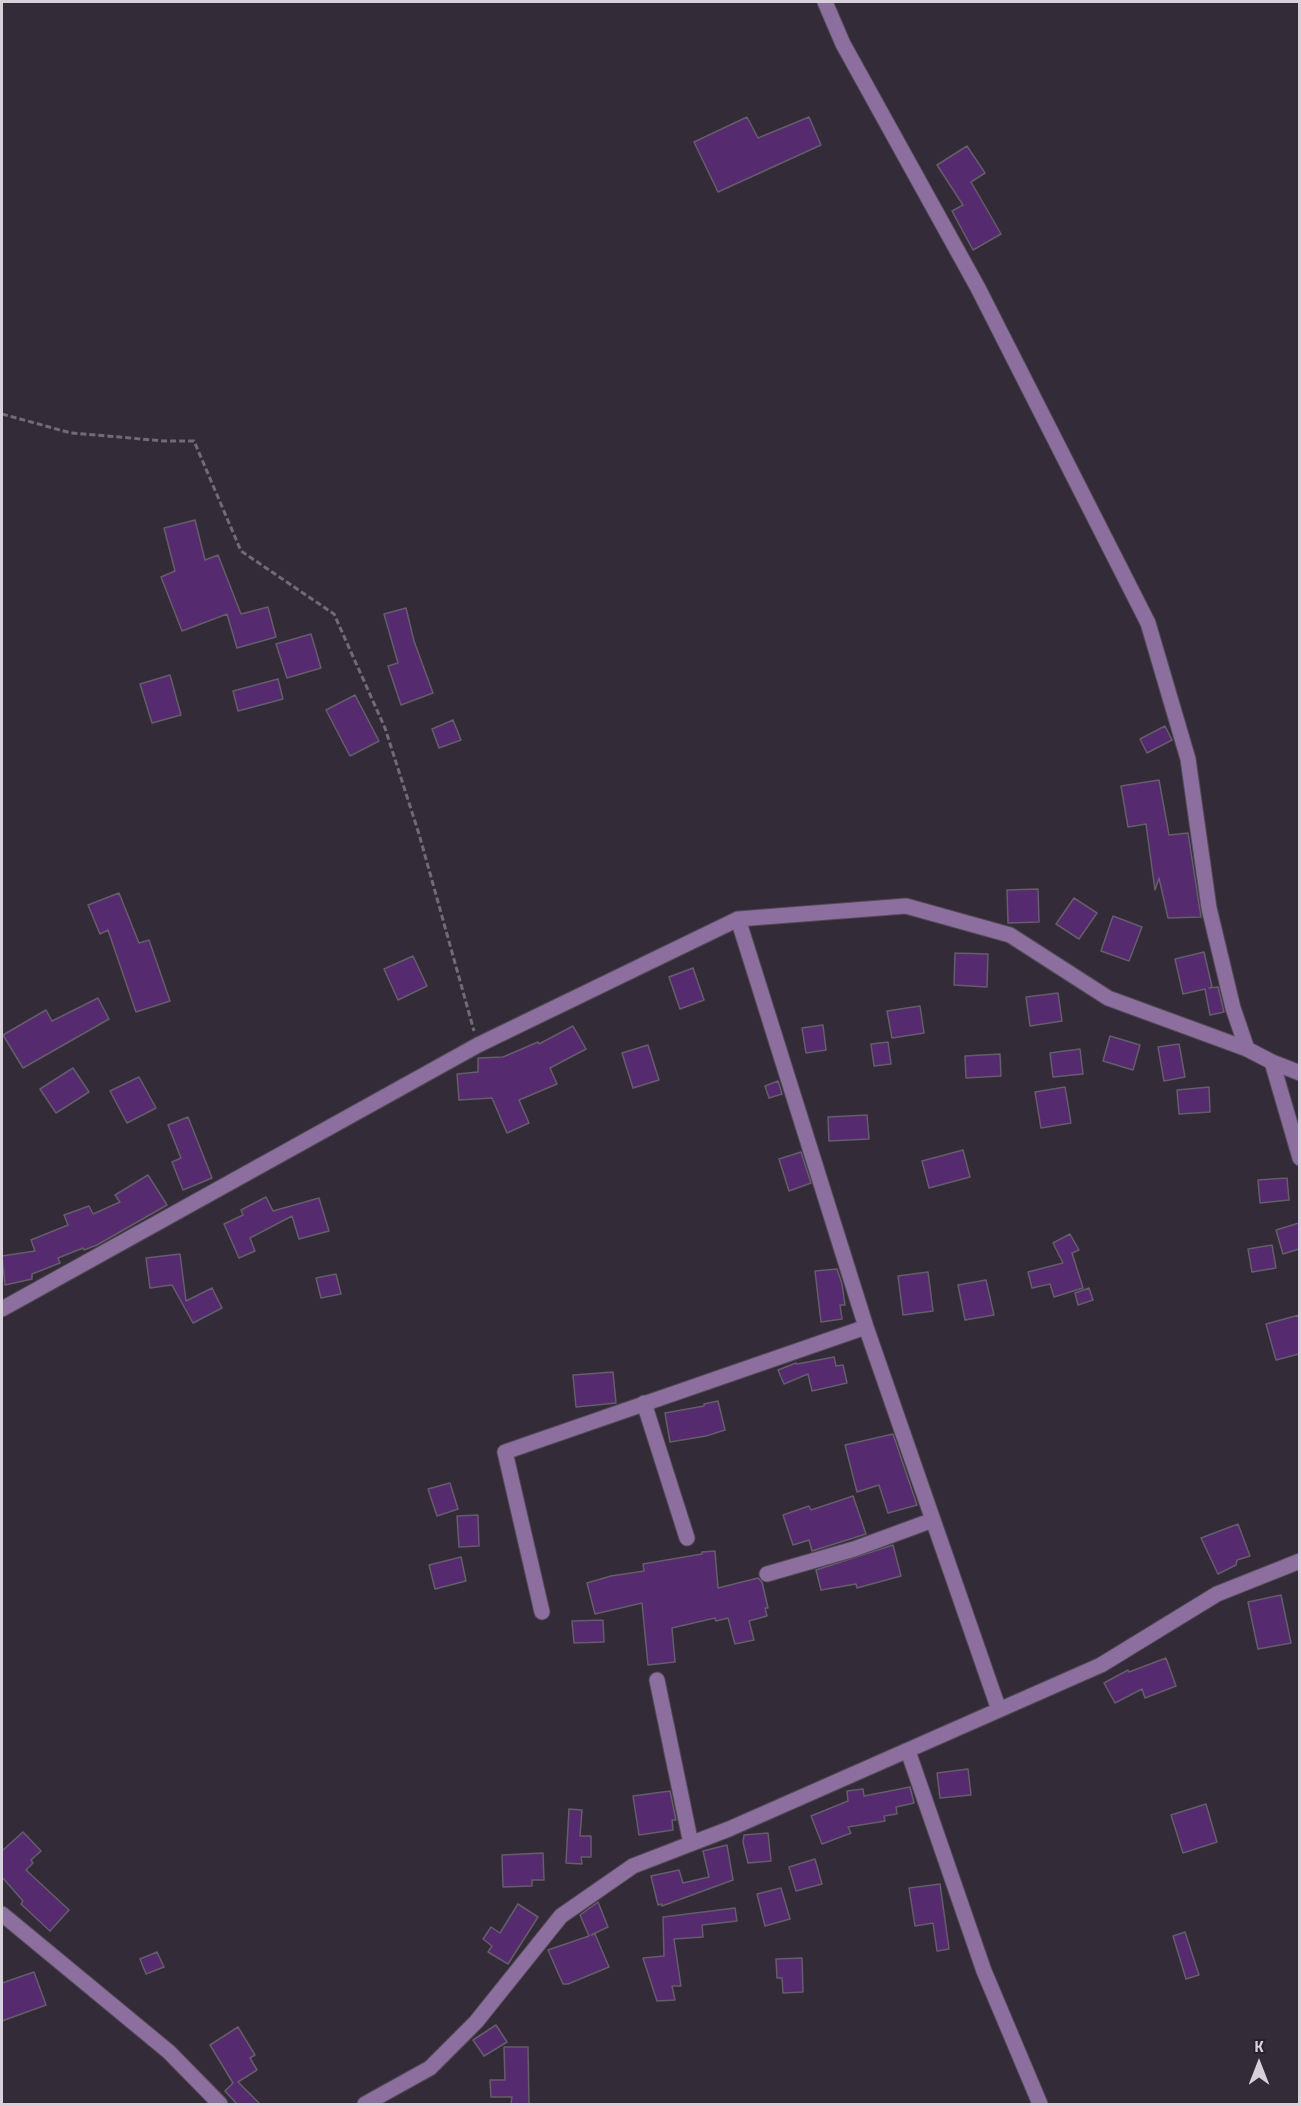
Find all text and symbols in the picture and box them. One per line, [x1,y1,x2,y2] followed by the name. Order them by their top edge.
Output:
[1229,2034,1289,2094] north arrow
[1254,2034,1264,2058] text: K

